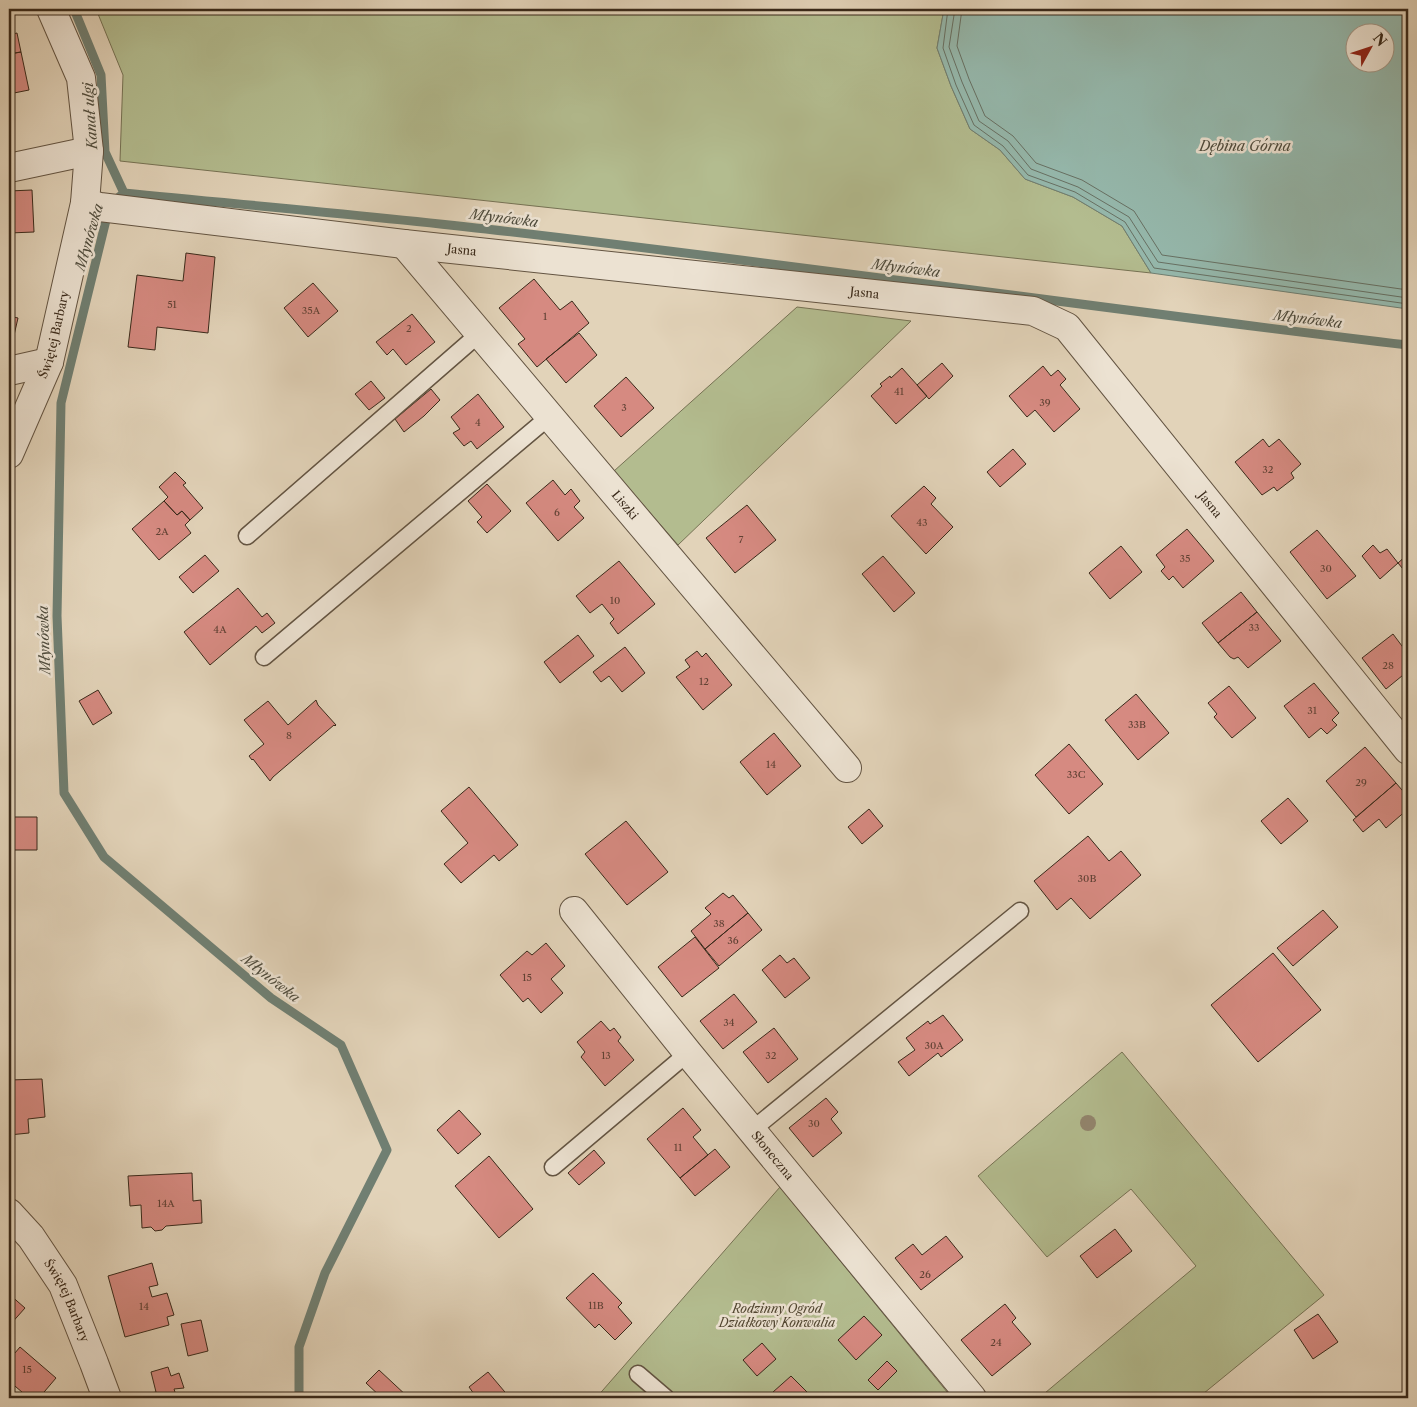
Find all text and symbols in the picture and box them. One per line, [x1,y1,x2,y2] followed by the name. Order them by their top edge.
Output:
[1344,22,1394,72] north arrow
[1369,29,1391,50] text: N
[79,80,101,151] water label: Kanał ulgi
[1198,137,1291,155] water label: Dębina Górna
[70,201,107,275] water label: Młynówka
[467,205,540,231] water label: Młynówka
[444,240,478,259] street label: Jasna
[869,255,942,281] water label: Młynówka
[847,283,881,302] street label: Jasna
[34,289,72,381] street label: Świętej Barbary
[167,298,178,311] house number: 51
[302,304,321,317] house number: 35A
[1271,306,1344,332] water label: Młynówka
[543,310,548,323] house number: 1
[406,322,412,335] house number: 2
[894,385,905,398] house number: 41
[1039,396,1051,409] house number: 39
[621,401,627,414] house number: 3
[475,416,481,429] house number: 4
[1262,463,1274,476] house number: 32
[609,487,642,523] street label: Liszki
[1194,487,1226,521] street label: Jasna
[554,506,560,519] house number: 6
[916,516,928,529] house number: 43
[155,525,169,538] house number: 2A
[739,533,744,546] house number: 7
[1180,552,1190,565] house number: 35
[1320,562,1332,575] house number: 30
[610,594,620,607] house number: 10
[34,605,54,677] water label: Młynówka
[1248,621,1260,634] house number: 33
[213,623,227,636] house number: 4A
[1382,659,1394,672] house number: 28
[699,675,709,688] house number: 12
[1307,704,1318,717] house number: 31
[1128,718,1146,731] house number: 33B
[286,729,292,742] house number: 8
[766,758,776,771] house number: 14
[1067,768,1086,781] house number: 33C
[1355,776,1367,789] house number: 29
[1078,872,1096,885] house number: 30B
[713,917,725,930] house number: 38
[727,934,739,947] house number: 36
[237,948,304,1007] water label: Młynówka
[522,971,532,984] house number: 15
[723,1016,735,1029] house number: 34
[924,1039,944,1052] house number: 30A
[601,1049,611,1062] house number: 13
[765,1049,777,1062] house number: 32
[808,1117,820,1130] house number: 30
[748,1128,798,1183] street label: Słoneczna
[674,1141,683,1154] house number: 11
[157,1197,175,1210] house number: 14A
[41,1256,93,1344] street label: Świętej Barbary
[919,1268,931,1281] house number: 26
[588,1299,604,1312] house number: 11B
[139,1300,149,1313] house number: 14
[718,1301,835,1330] park label: Rodzinny Ogród Działkowy Konwalia
[990,1336,1002,1349] house number: 24
[22,1363,32,1376] house number: 15

